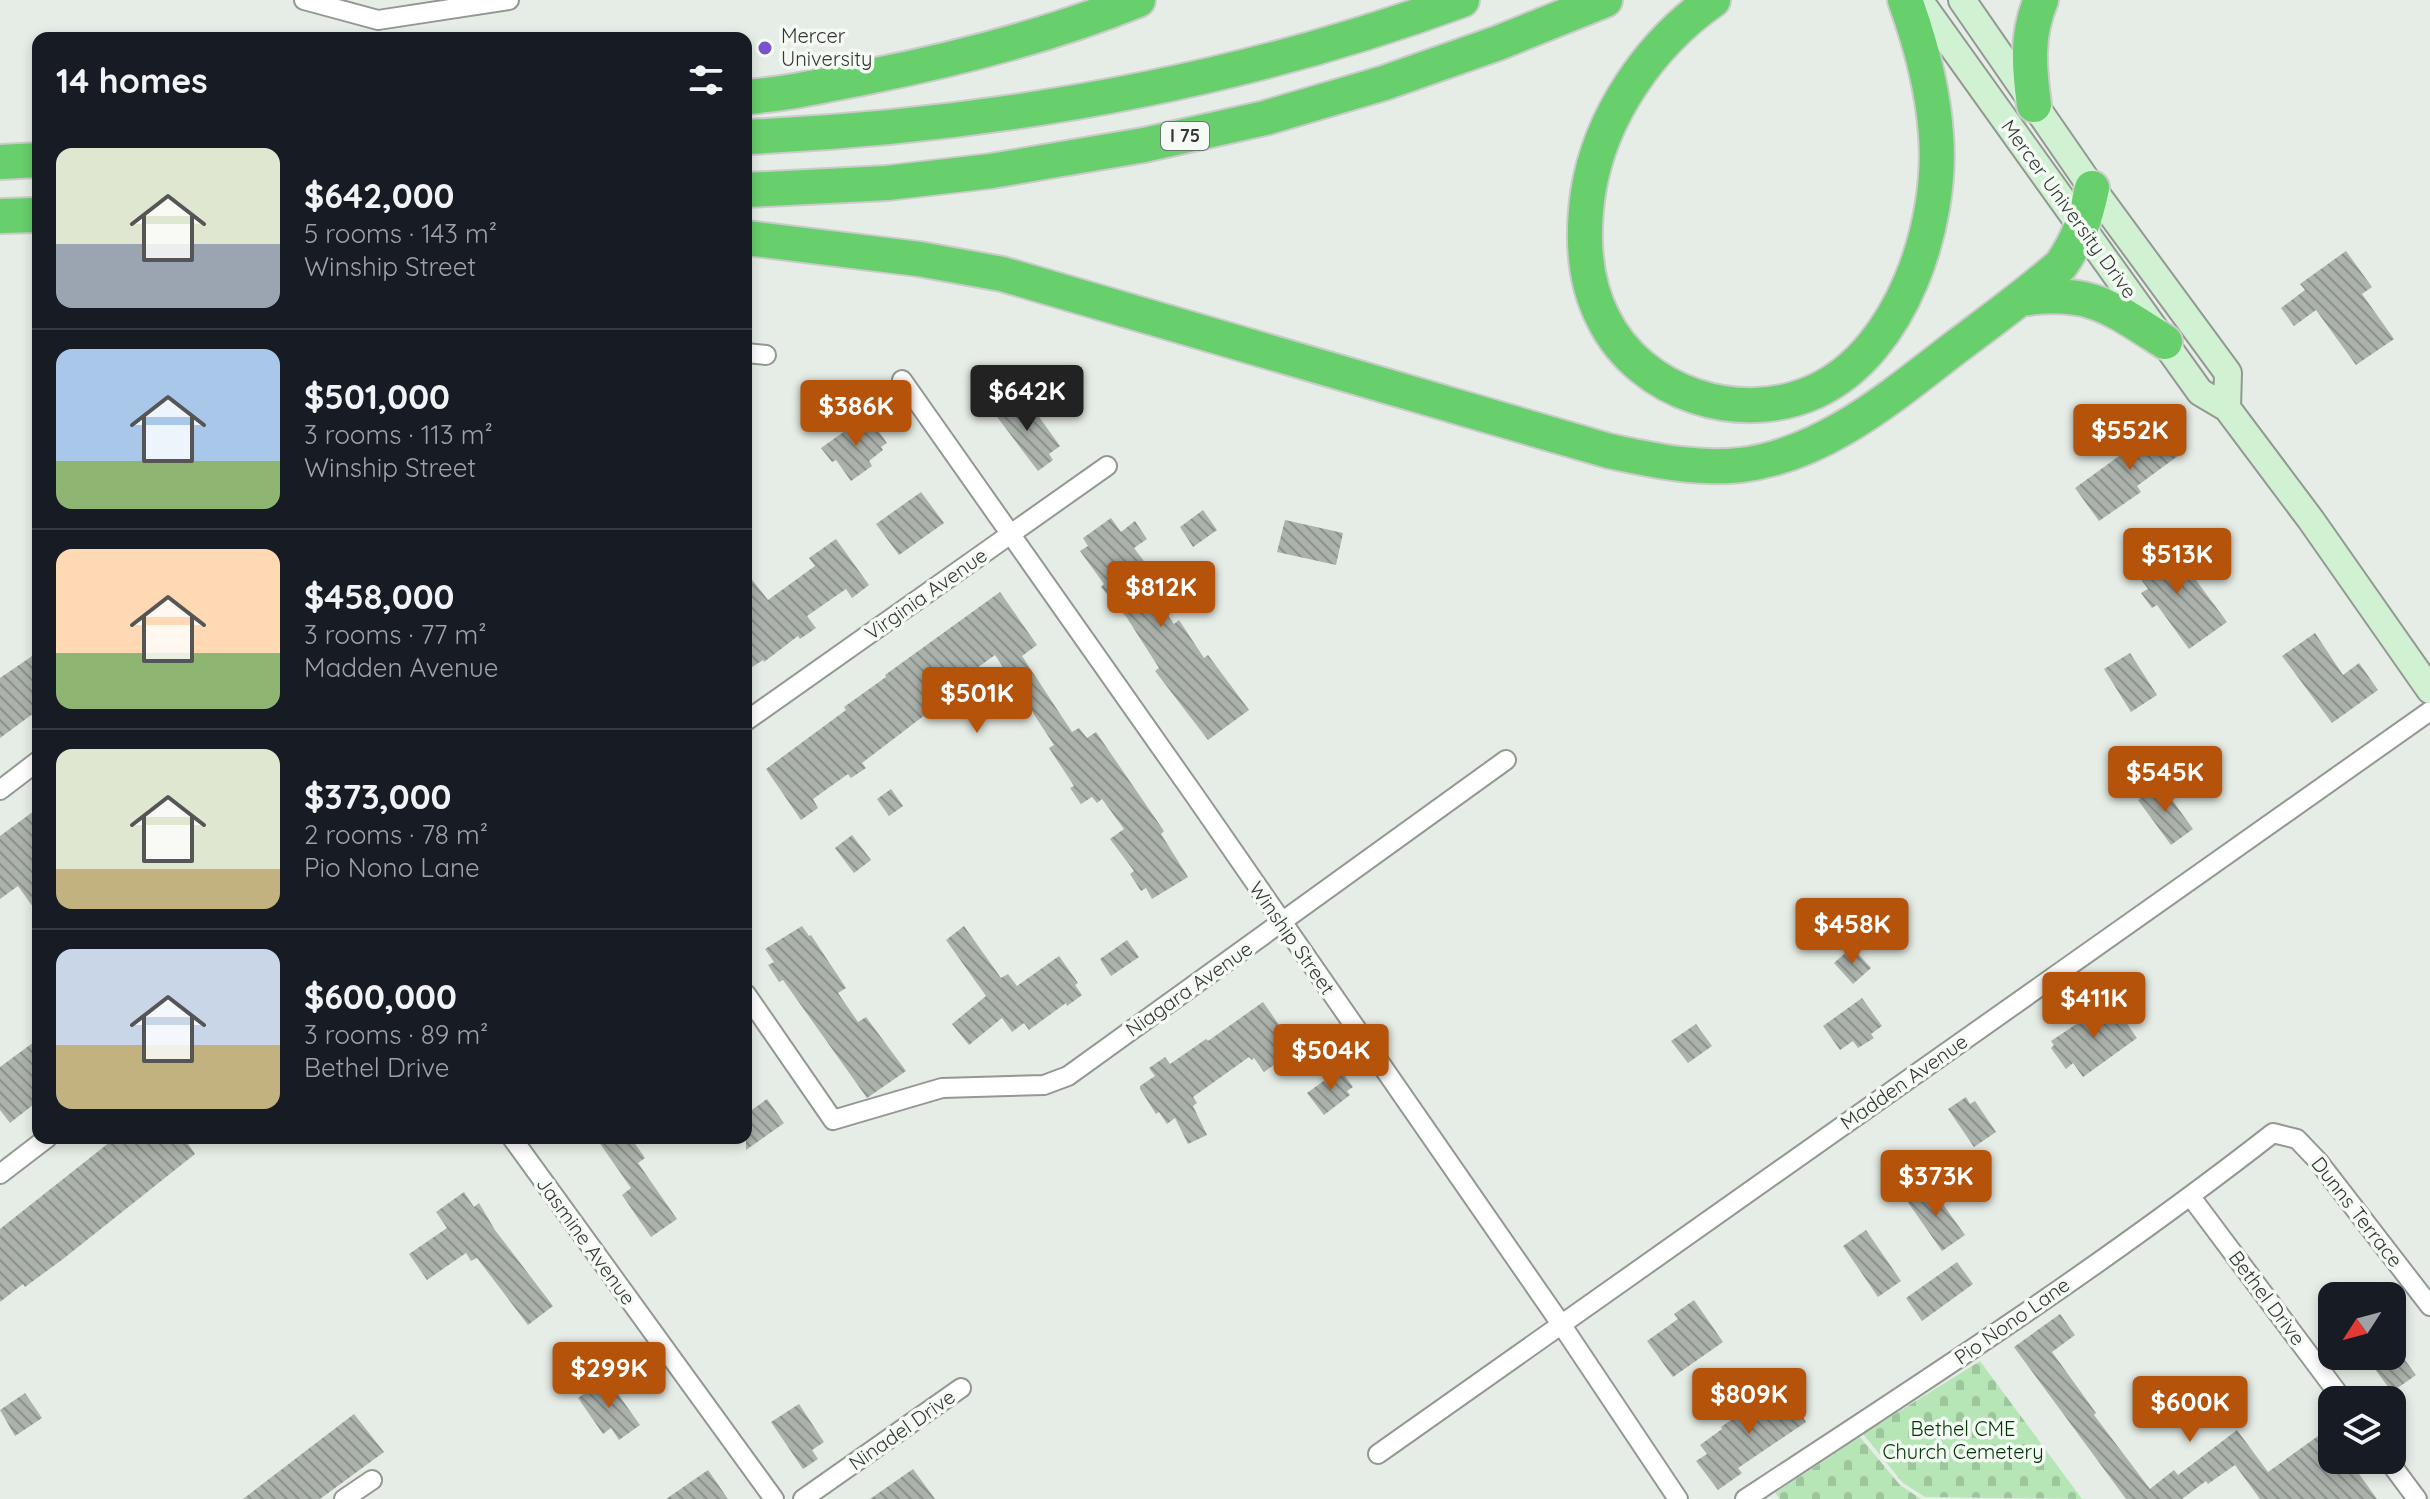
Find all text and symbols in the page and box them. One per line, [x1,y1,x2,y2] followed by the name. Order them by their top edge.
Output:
[781,23,872,71] place label: Mercer University
[756,39,774,57] marker: Mercer University
[684,58,728,102] icon: filters
[56,59,208,102] text: 14 homes
[1996,114,2143,303] street label: Mercer University Drive
[1161,122,1209,150] road number: I 75
[304,174,454,217] text: $642,000
[120,180,216,276] icon: home
[304,217,497,250] text: 5 rooms · 143 m²
[304,250,476,283] text: Winship Street
[971,365,1083,433] pin: $642K
[988,374,1066,407] text: $642K
[304,375,450,418] text: $501,000
[800,380,912,448] pin: $386K
[120,381,216,477] icon: home
[818,389,894,422] text: $386K
[2074,404,2186,472] pin: $552K
[2091,413,2169,446] text: $552K
[304,418,493,451] text: 3 rooms · 113 m²
[304,451,476,484] text: Winship Street
[2121,528,2233,596] pin: $513K
[2141,537,2213,570] text: $513K
[860,542,992,645] street label: Virginia Avenue
[1105,561,1217,629] pin: $812K
[1125,570,1197,603] text: $812K
[304,575,454,618] text: $458,000
[120,581,216,677] icon: home
[304,618,486,651] text: 3 rooms · 77 m²
[304,651,499,684] text: Madden Avenue
[921,667,1033,735] pin: $501K
[940,676,1014,709] text: $501K
[2109,746,2221,814] pin: $545K
[2126,755,2204,788] text: $545K
[304,775,451,818] text: $373,000
[120,781,216,877] icon: home
[304,818,488,851] text: 2 rooms · 78 m²
[304,851,480,884] text: Pio Nono Lane
[1244,876,1341,999] street label: Winship Street
[1796,898,1908,966] pin: $458K
[1813,907,1891,940] text: $458K
[1121,936,1257,1042] street label: Niagara Avenue
[2038,972,2150,1040] pin: $411K
[304,975,457,1018] text: $600,000
[120,981,216,1077] icon: home
[2060,981,2128,1014] text: $411K
[304,1018,488,1051] text: 3 rooms · 89 m²
[1275,1024,1387,1092] pin: $504K
[1835,1028,1972,1135] street label: Madden Avenue
[1292,1033,1370,1066] text: $504K
[304,1051,450,1084] text: Bethel Drive
[1880,1150,1992,1218] pin: $373K
[2306,1151,2408,1272] street label: Dunns Terrace
[1899,1159,1973,1192] text: $373K
[532,1172,641,1310] street label: Jasmine Avenue
[2224,1245,2311,1350] street label: Bethel Drive
[1949,1272,2074,1370] street label: Pio Nono Lane
[2318,1282,2406,1370] north arrow
[2318,1282,2406,1474] map controls
[553,1342,665,1410] pin: $299K
[571,1351,647,1384] text: $299K
[1693,1368,1805,1436] pin: $809K
[2134,1376,2246,1444] pin: $600K
[1710,1377,1788,1410] text: $809K
[844,1384,960,1475] street label: Ninadel Drive
[2151,1385,2229,1418] text: $600K
[2318,1386,2406,1474] button: layers
[1882,1416,2044,1464] park label: Bethel CME Church Cemetery

